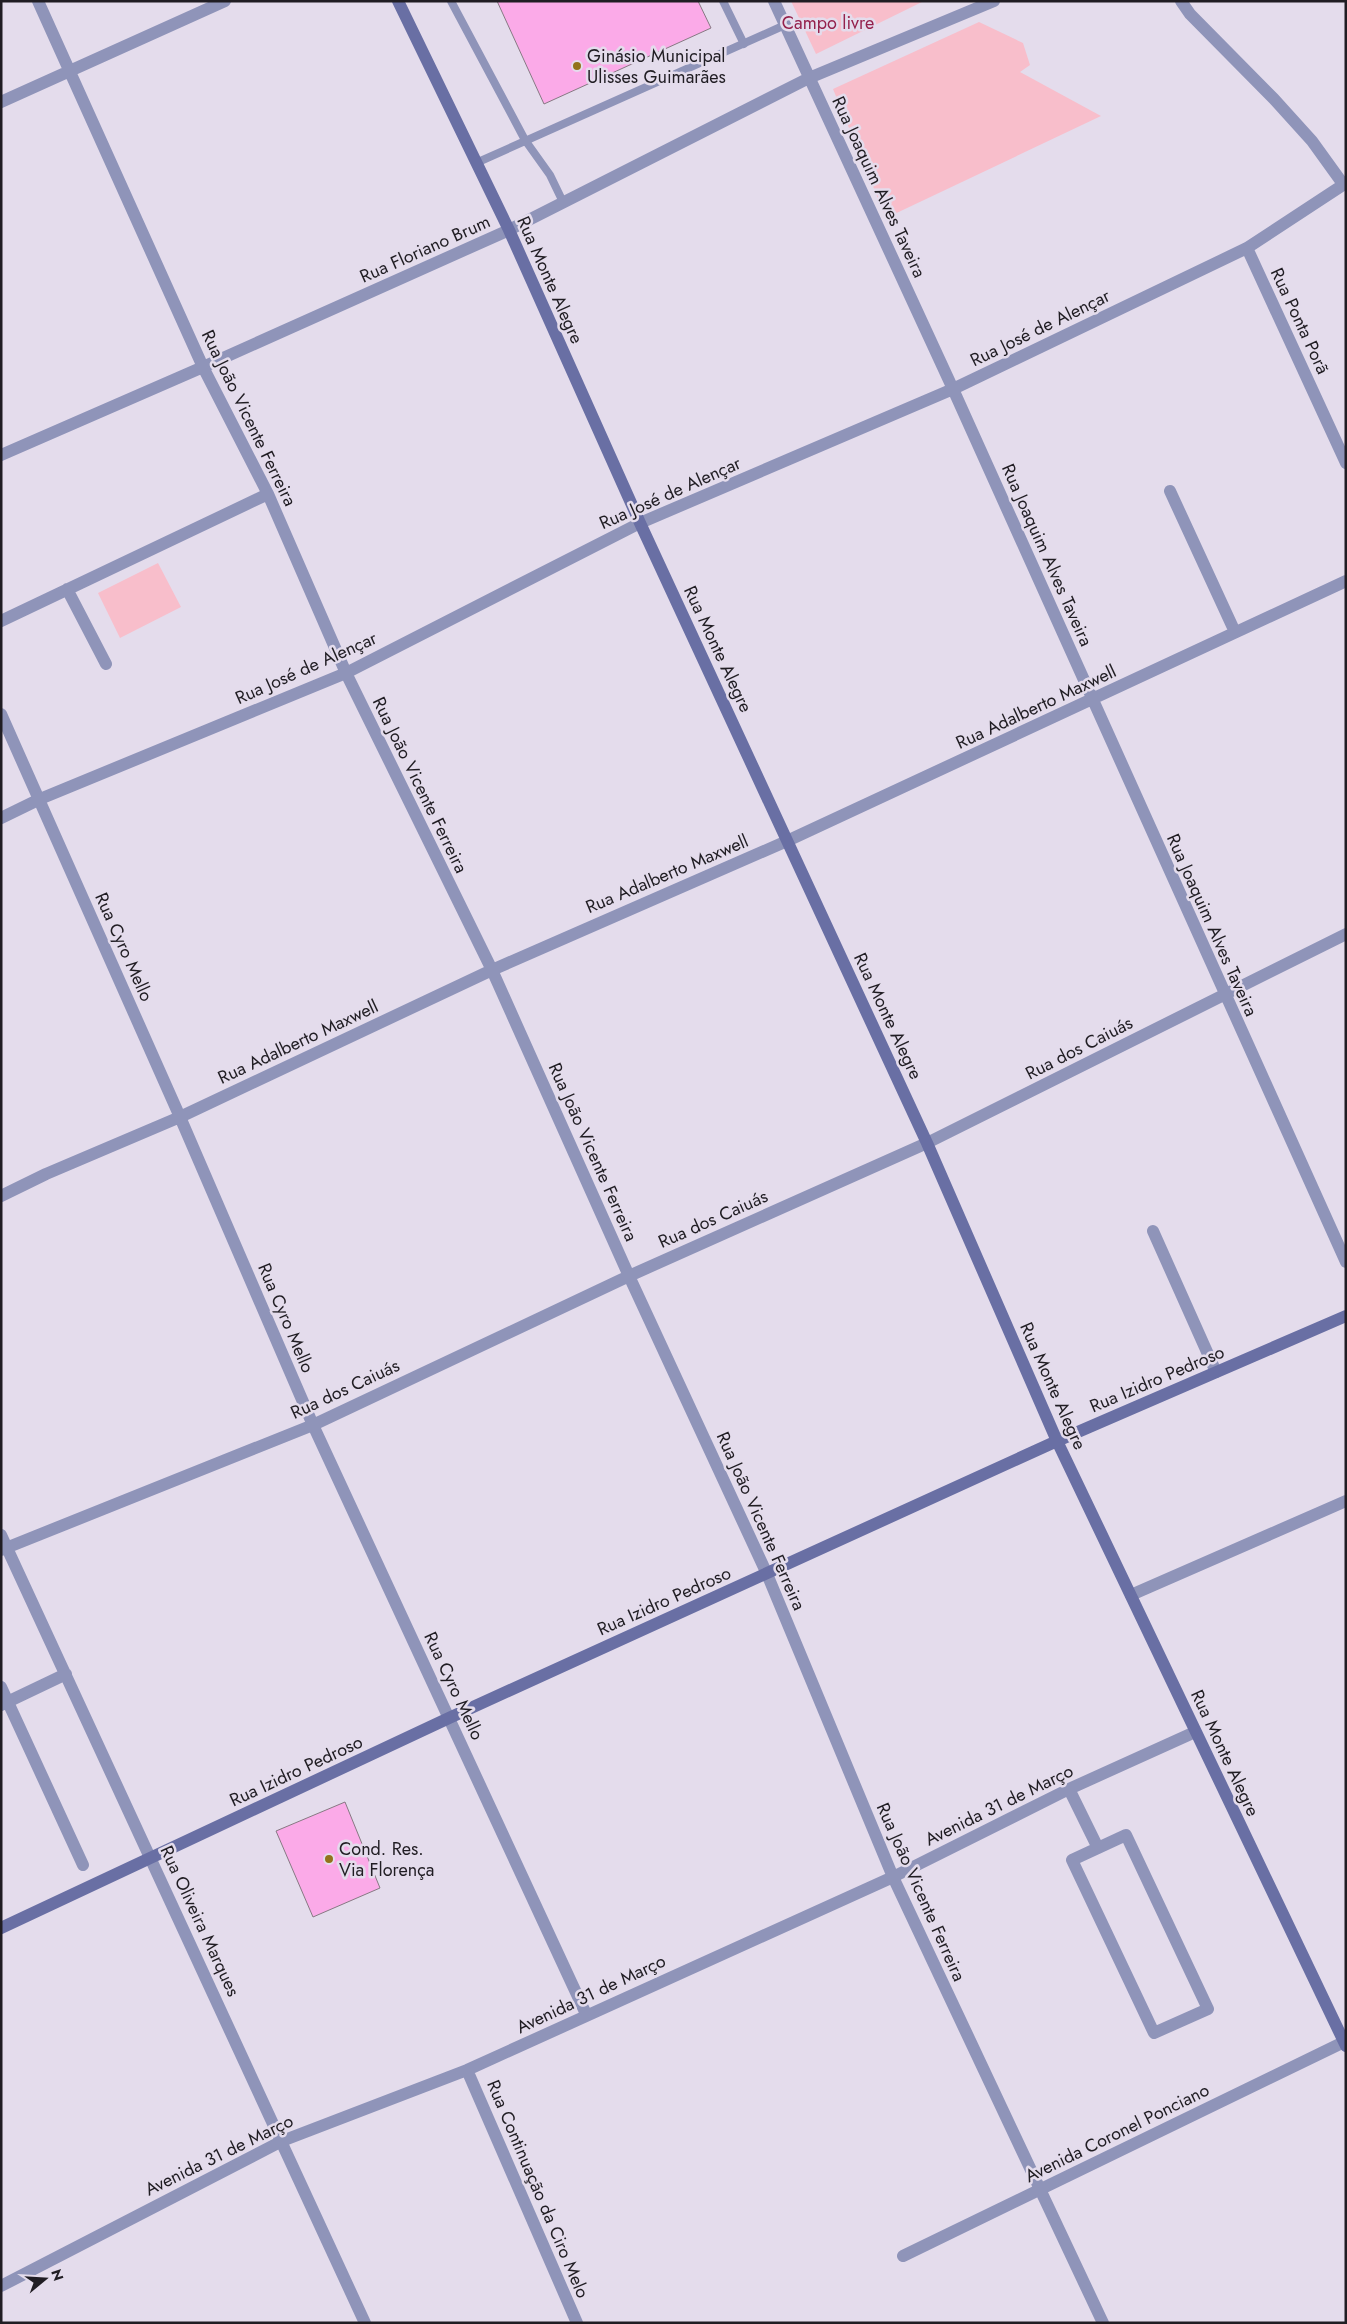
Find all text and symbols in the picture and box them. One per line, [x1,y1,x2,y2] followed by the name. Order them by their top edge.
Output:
[782,10,874,36] park label: Campo livre
[587,43,726,90] place label: Ginásio Municipal Ulisses Guimarães
[571,60,583,72] marker: Ginásio Municipal Ulisses Guimarães
[826,92,932,282] street label: Rua Joaquim Alves Taveira
[356,209,494,289] street label: Rua Floriano Brum
[510,212,590,348] street label: Rua Monte Alegre
[1264,264,1336,378] street label: Rua Ponta Porã
[966,282,1115,373] street label: Rua José de Alençar
[195,325,303,511] street label: Rua João Vicente Ferreira
[595,450,746,536] street label: Rua José de Alençar
[995,460,1099,650] street label: Rua Joaquim Alves Taveira
[677,581,759,717] street label: Rua Monte Alegre
[231,625,382,711] street label: Rua José de Alençar
[951,658,1121,756] street label: Rua Adalberto Maxwell
[366,692,474,878] street label: Rua João Vicente Ferreira
[582,828,752,920] street label: Rua Adalberto Maxwell
[1160,830,1264,1020] street label: Rua Joaquim Alves Taveira
[88,888,160,1006] street label: Rua Cyro Mello
[847,948,929,1084] street label: Rua Monte Alegre
[213,993,383,1091] street label: Rua Adalberto Maxwell
[1021,1010,1137,1086] street label: Rua dos Caiuás
[542,1058,644,1246] street label: Rua João Vicente Ferreira
[654,1183,772,1255] street label: Rua dos Caiuás
[251,1259,321,1377] street label: Rua Cyro Mello
[1013,1318,1093,1454] street label: Rua Monte Alegre
[1086,1339,1229,1419] street label: Rua Izidro Pedroso
[286,1352,404,1426] street label: Rua dos Caiuás
[710,1427,812,1615] street label: Rua João Vicente Ferreira
[593,1560,735,1642] street label: Rua Izidro Pedroso
[418,1628,491,1745] street label: Rua Cyro Mello
[1184,1685,1266,1821] street label: Rua Monte Alegre
[225,1729,367,1813] street label: Rua Izidro Pedroso
[920,1758,1078,1852] street label: Avenida 31 de Março
[870,1798,972,1986] street label: Rua João Vicente Ferreira
[339,1836,434,1883] place label: Cond. Res. Via Florença
[154,1841,246,2001] street label: Rua Oliveira Marques
[323,1853,335,1865] marker: Cond. Res. Via Florença
[512,1948,670,2040] street label: Avenida 31 de Março
[480,2076,596,2302] street label: Rua Continuação da Ciro Melo
[1020,2077,1214,2189] street label: Avenida Coronel Ponciano
[140,2108,298,2202] street label: Avenida 31 de Março
[20,2254,70,2304] north arrow
[46,2267,69,2283] text: N

